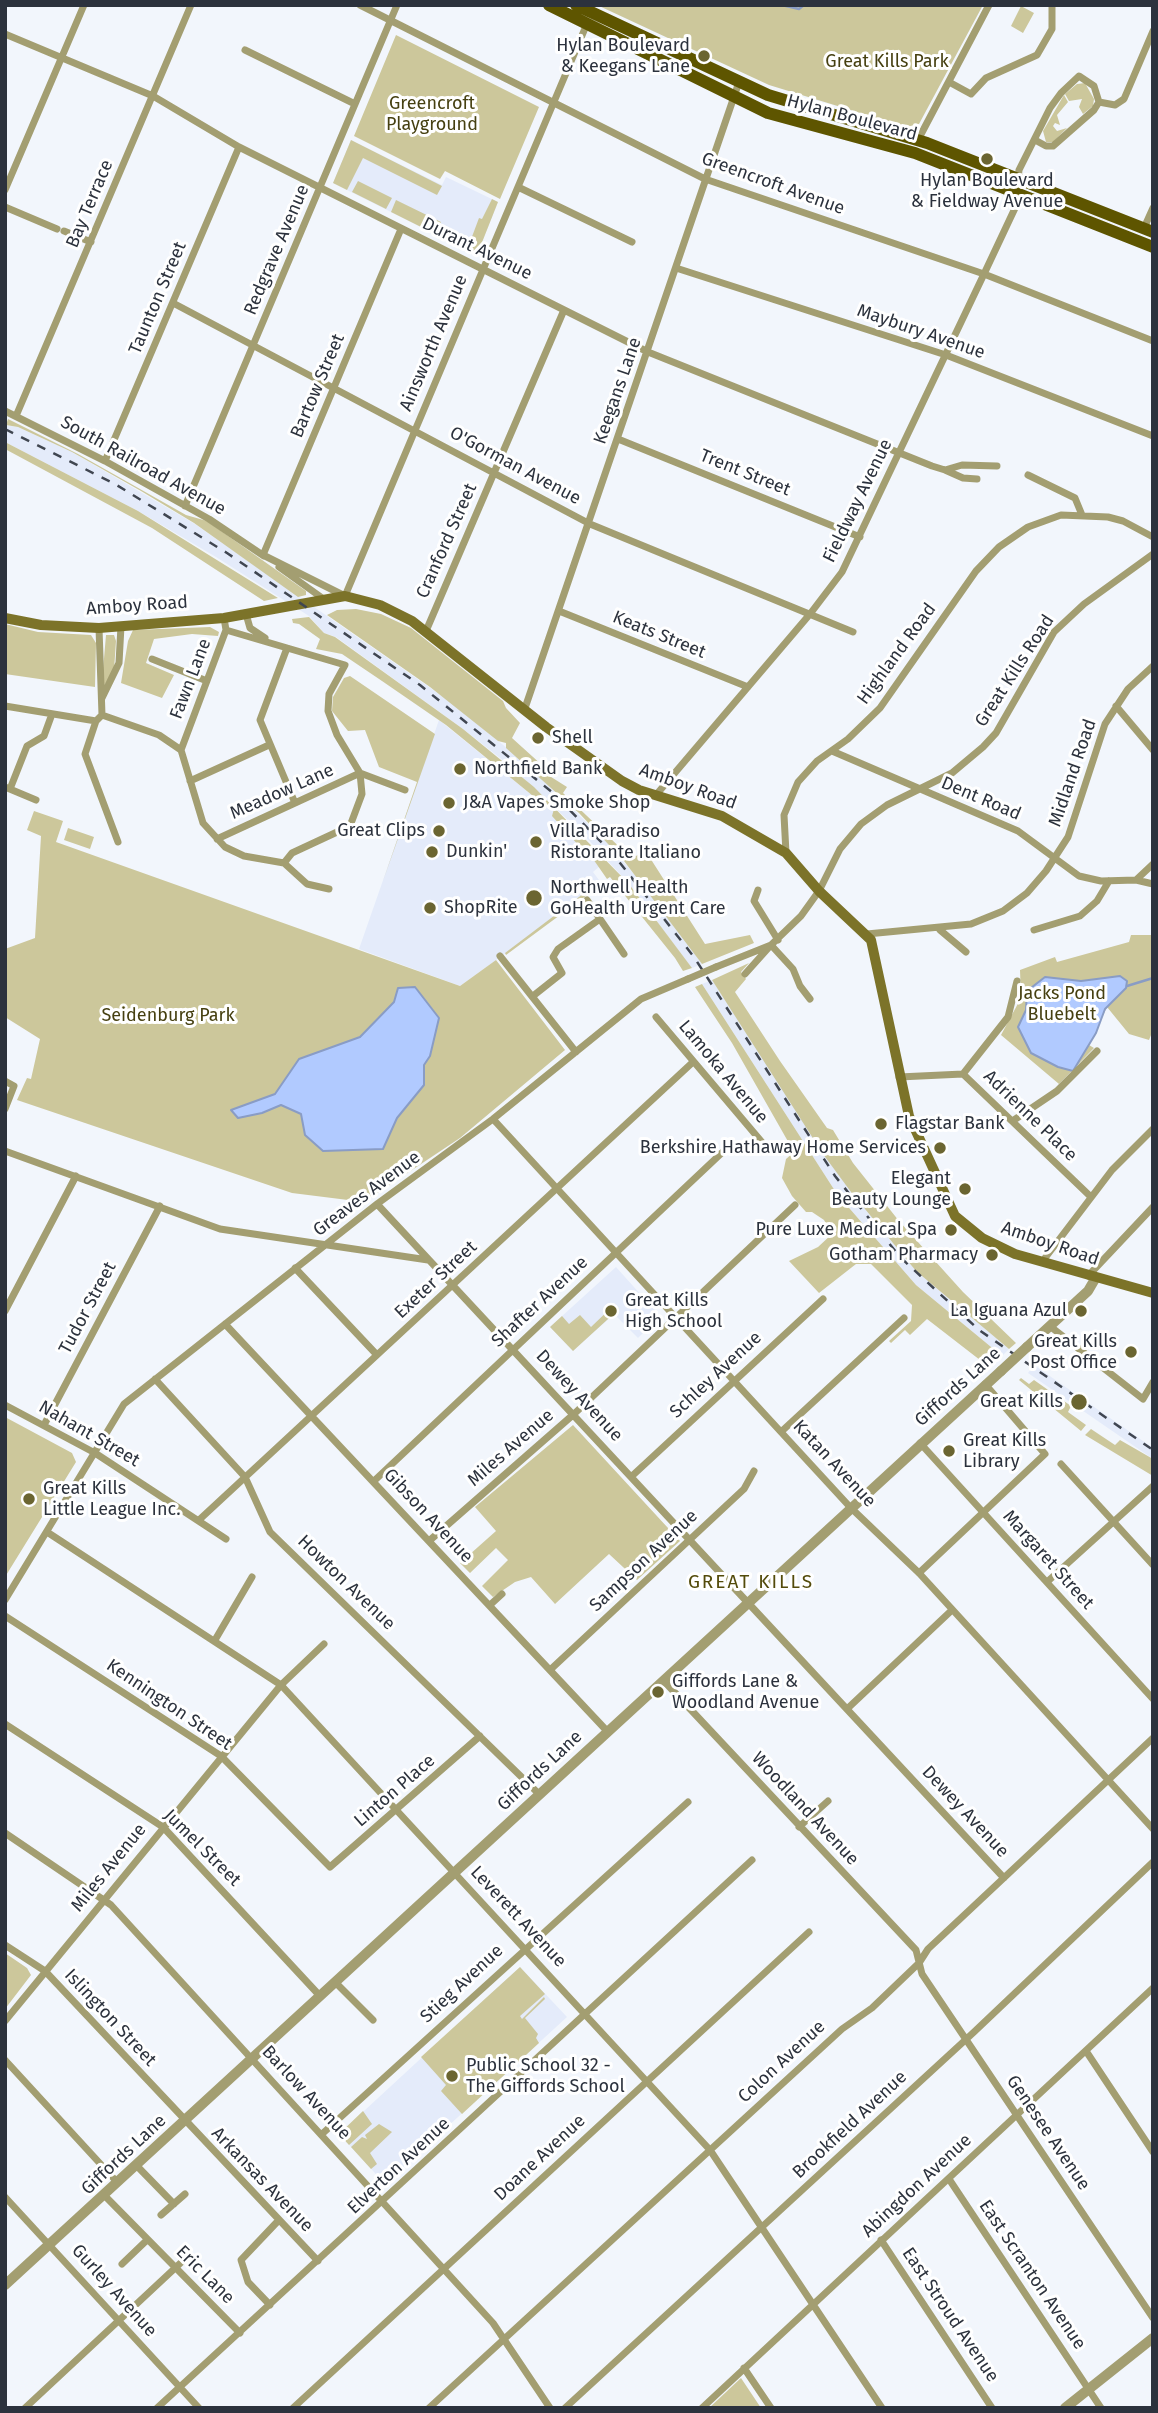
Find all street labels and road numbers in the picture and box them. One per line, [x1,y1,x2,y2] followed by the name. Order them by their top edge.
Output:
[785,90,919,146] street label: Hylan Boulevard
[699,148,847,220] street label: Greencroft Avenue
[62,157,118,251] street label: Bay Terrace
[240,182,314,318] street label: Redgrave Avenue
[418,213,536,285] street label: Durant Avenue
[125,238,191,358] street label: Taunton Street
[396,272,472,414] street label: Ainsworth Avenue
[854,300,988,364] street label: Maybury Avenue
[286,331,350,441] street label: Bartow Street
[590,335,646,447] street label: Keegans Lane
[57,412,229,520] street label: South Railroad Avenue
[446,422,584,510] street label: O'Gorman Avenue
[819,436,897,566] street label: Fieldway Avenue
[697,445,793,501] street label: Trent Street
[412,480,482,602] street label: Cranford Street
[85,592,189,620] street label: Amboy Road
[853,599,941,709] street label: Highland Road
[609,607,709,663] street label: Keats Street
[971,611,1059,731] street label: Great Kills Road
[166,636,216,722] street label: Fawn Lane
[1044,716,1102,830] street label: Midland Road
[227,759,337,825] street label: Meadow Lane
[636,759,740,815] street label: Amboy Road
[938,773,1024,825] street label: Dent Road
[674,1016,772,1128] street label: Lamoka Avenue
[979,1066,1081,1166] street label: Adrienne Place
[309,1147,425,1241] street label: Greaves Avenue
[998,1217,1102,1271] street label: Amboy Road
[390,1236,482,1324] street label: Exeter Street
[487,1252,593,1352] street label: Shafter Avenue
[55,1258,121,1358] street label: Tudor Street
[666,1327,766,1423] street label: Schley Avenue
[911,1343,1005,1431] street label: Giffords Lane
[531,1346,627,1446] street label: Dewey Avenue
[35,1396,143,1472] street label: Nahant Street
[464,1405,558,1491] street label: Miles Avenue
[788,1416,880,1512] street label: Katan Avenue
[379,1464,477,1568] street label: Gibson Avenue
[586,1505,702,1617] street label: Sampson Avenue
[998,1506,1098,1614] street label: Margaret Street
[293,1531,399,1635] street label: Howton Avenue
[102,1655,236,1755] street label: Kennington Street
[493,1726,587,1816] street label: Giffords Lane
[747,1748,863,1870] street label: Woodland Avenue
[350,1750,440,1832] street label: Linton Place
[917,1762,1013,1862] street label: Dewey Avenue
[159,1805,245,1891] street label: Jumel Street
[67,1820,151,1916] street label: Miles Avenue
[466,1862,570,1972] street label: Leverett Avenue
[416,1940,508,2028] street label: Stieg Avenue
[60,1965,160,2071] street label: Islington Street
[734,2016,830,2108] street label: Colon Avenue
[257,2041,355,2145] street label: Barlow Avenue
[788,2067,912,2183] street label: Brookfield Avenue
[1002,2071,1094,2195] street label: Genesee Avenue
[77,2110,171,2200] street label: Giffords Lane
[490,2110,590,2206] street label: Doane Avenue
[343,2113,455,2219] street label: Elverton Avenue
[207,2123,317,2237] street label: Arkansas Avenue
[858,2130,976,2242] street label: Abingdon Avenue
[974,2196,1090,2354] street label: East Scranton Avenue
[67,2240,161,2342] street label: Gurley Avenue
[171,2241,239,2309] street label: Eric Lane
[897,2244,1003,2386] street label: East Stroud Avenue

